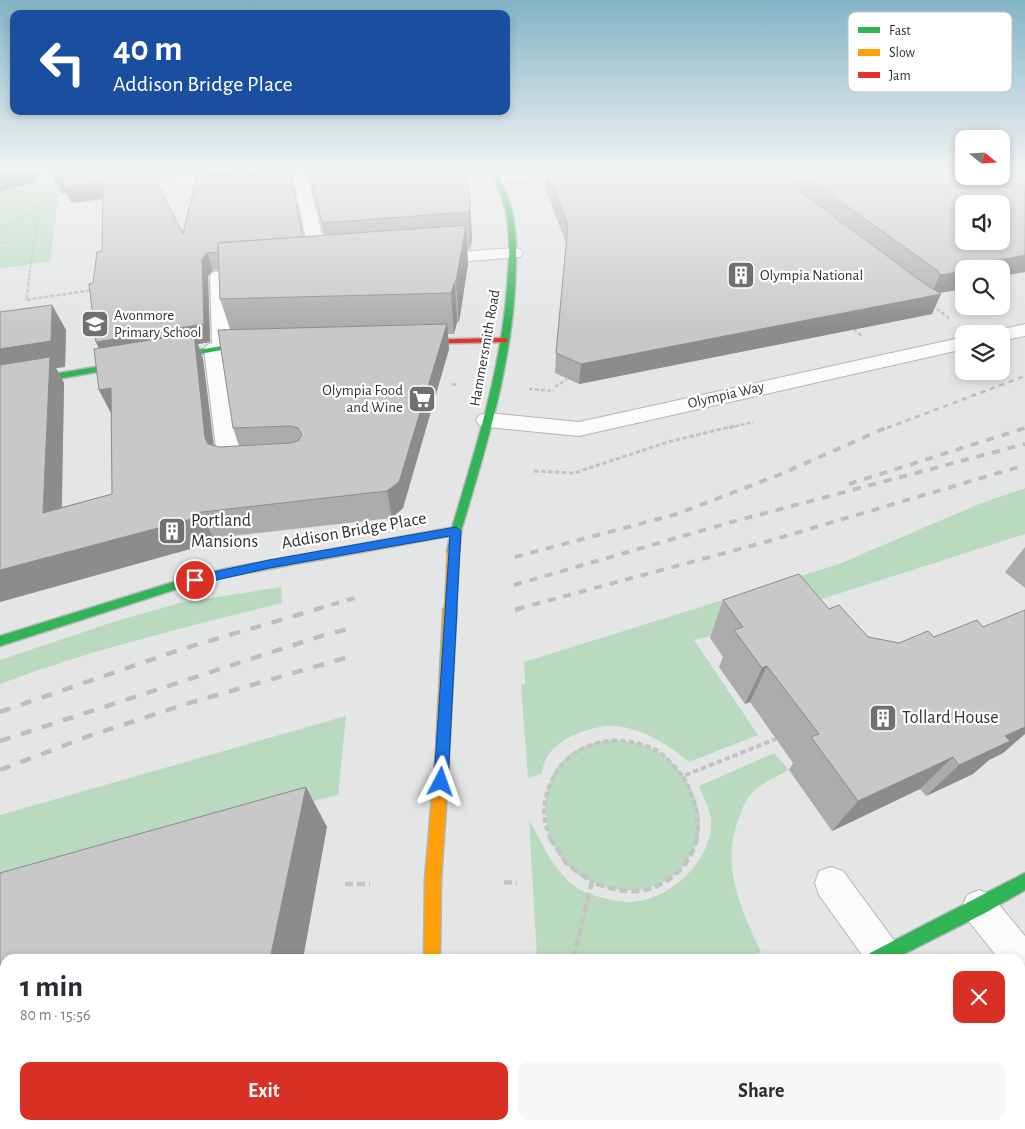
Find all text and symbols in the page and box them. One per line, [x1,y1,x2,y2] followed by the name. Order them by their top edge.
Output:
[848,12,1012,92] legend
[889,24,911,38] text: Fast
[30,30,95,95] icon: left
[113,32,182,67] text: 40 m
[889,46,916,60] text: Slow
[889,69,911,83] text: Jam
[113,73,293,95] text: Addison Bridge Place
[955,130,1010,185] north arrow
[955,130,1010,380] map controls
[955,195,1010,250] button: sound
[726,260,756,290] building icon: Olympia National
[955,260,1010,315] button: search
[760,268,863,283] place label: Olympia National
[467,288,503,408] street label: Hammersmith Road
[114,308,202,340] place label: Avonmore Primary School
[80,309,110,339] school or university icon: Avonmore Primary School
[955,325,1010,380] button: layers
[686,379,766,411] street label: Olympia Way
[322,383,403,415] place label: Olympia Food and Wine
[407,384,437,414] supermarket icon: Olympia Food and Wine
[280,509,428,553] street label: Addison Bridge Place
[191,512,258,551] place label: Portland Mansions
[157,516,187,546] building icon: Portland Mansions
[174,559,216,601] pin
[181,566,209,594] icon: arrive
[868,703,898,733] building icon: Tollard House
[902,709,999,727] place label: Tollard House
[414,755,466,807] position arrow
[953,971,1005,1023] button: close
[20,972,83,1002] text: 1 min
[20,1007,90,1023] text: 80 m · 15:56
[20,1062,508,1120] button: Exit
[518,1062,1005,1120] button: Share

